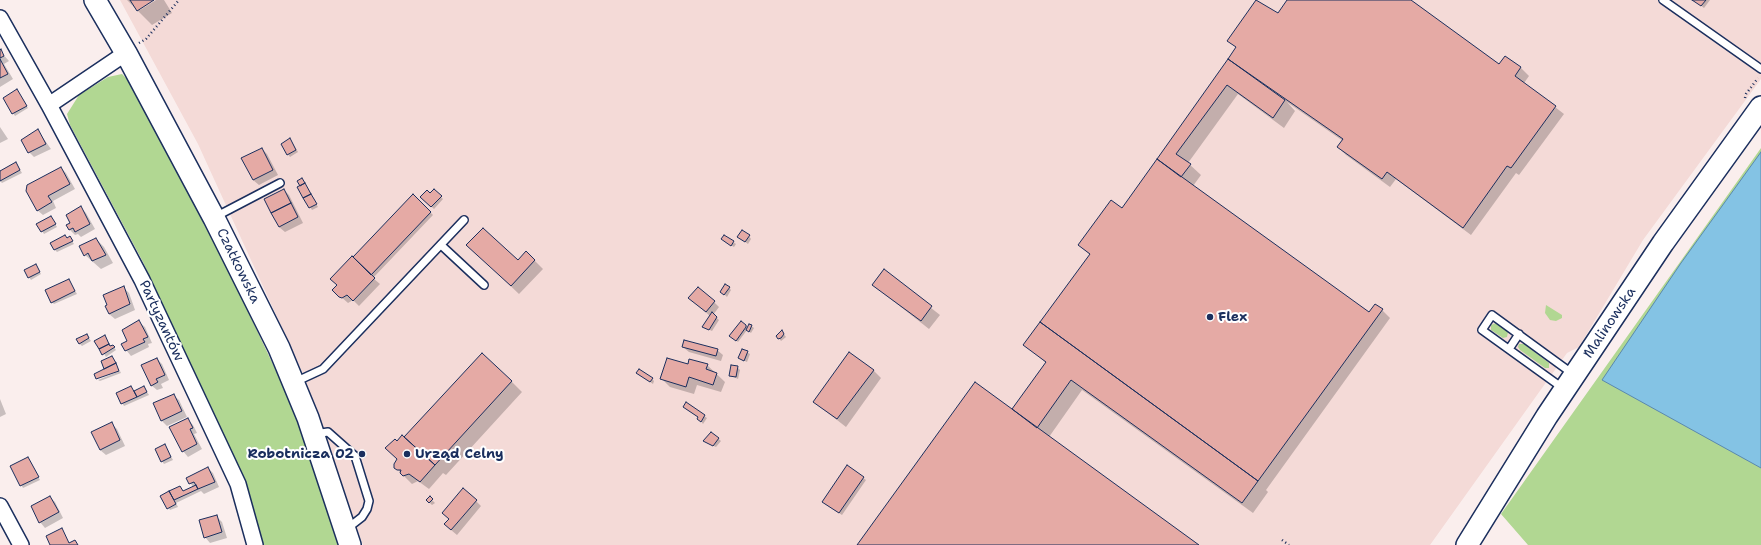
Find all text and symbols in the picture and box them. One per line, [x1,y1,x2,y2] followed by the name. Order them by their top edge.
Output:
[213,226,263,306] street label: Czatkowska
[135,278,187,364] street label: Partyzantów
[1580,284,1640,362] street label: Malinowska
[1218,309,1247,325] place label: Flex
[1205,312,1215,322] marker: Flex
[247,446,354,462] place label: Robotnicza 02
[415,446,504,462] place label: Urząd Celny
[357,449,367,459] marker: Robotnicza 02
[402,449,412,459] marker: Urząd Celny

